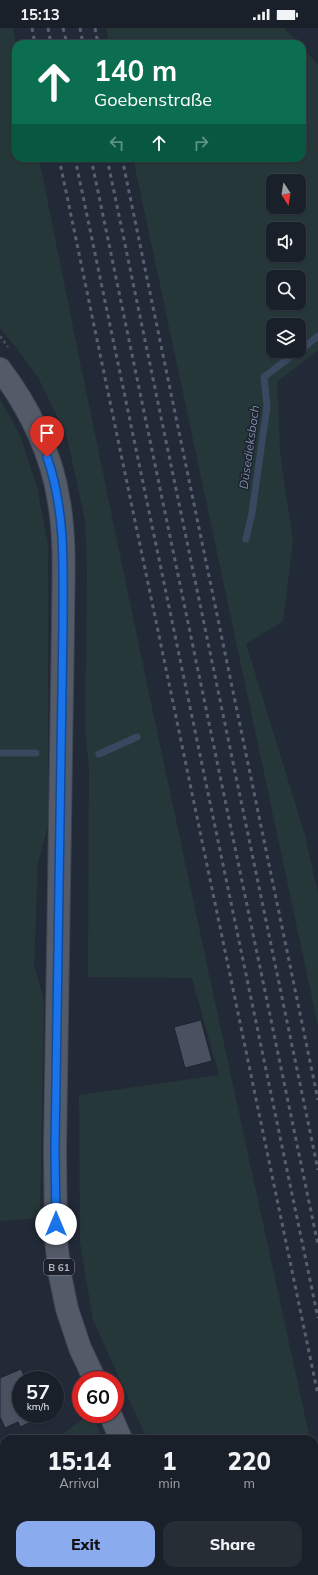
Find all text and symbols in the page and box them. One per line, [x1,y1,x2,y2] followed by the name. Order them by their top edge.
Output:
[20,5,60,24] text: 15:13
[94,53,177,88] text: 140 m
[28,56,80,108] icon: ahead
[94,88,212,111] text: Goebenstraße
[106,132,128,154] icon: left
[148,132,170,154] icon: ahead
[190,132,212,154] icon: right
[266,174,306,214] north arrow
[266,174,306,358] map controls
[266,222,306,262] button: sound
[266,270,306,310] button: search
[266,318,306,358] button: layers
[236,404,262,490] water label: Düsedieksbach
[30,416,64,457] pin
[36,422,58,444] icon: arrive
[35,1203,77,1245] position arrow
[44,1259,74,1275] road number: B 61
[72,1371,124,1423] speed limit sign: 60
[26,1379,50,1404] text: 57
[27,1400,49,1413] text: km/h
[47,1446,111,1476] text: 15:14
[162,1446,177,1476] text: 1
[228,1446,271,1476] text: 220
[59,1475,99,1491] text: Arrival
[158,1475,180,1491] text: min
[243,1475,255,1491] text: m
[16,1521,155,1567] button: Exit
[163,1521,302,1567] button: Share

